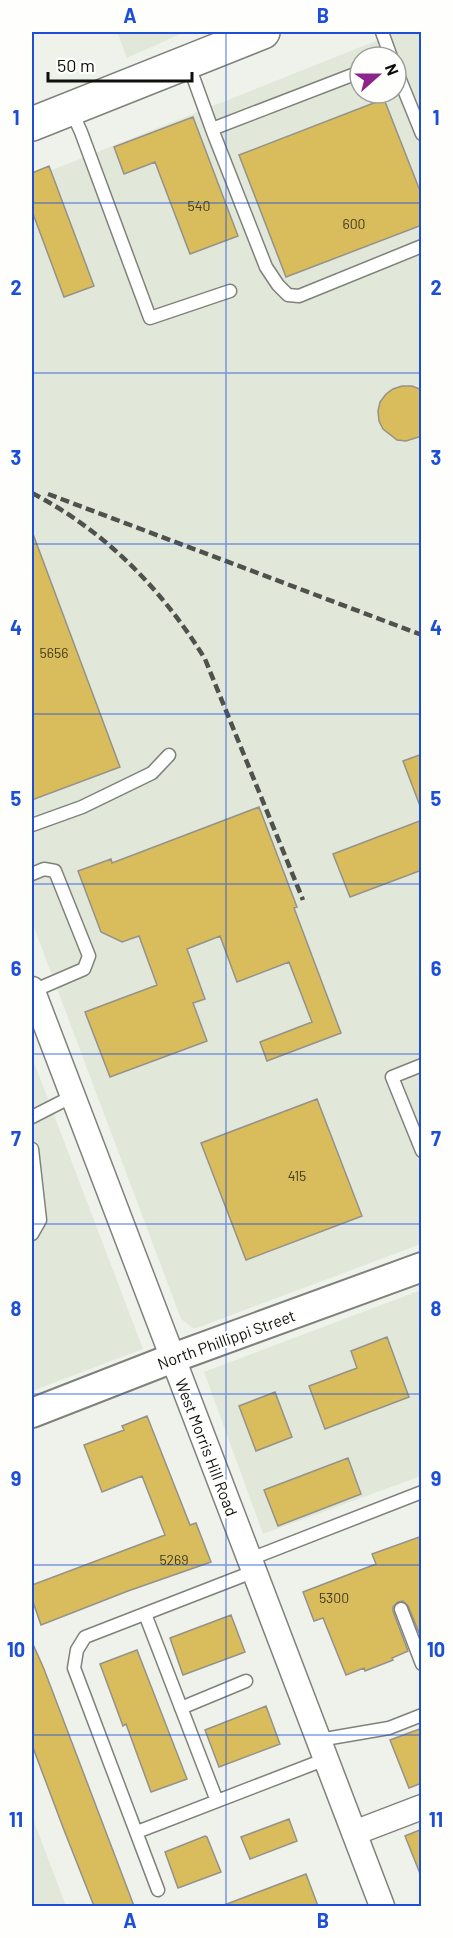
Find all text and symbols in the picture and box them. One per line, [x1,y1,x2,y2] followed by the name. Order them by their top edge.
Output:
[123,3,137,27] text: A
[317,3,329,27] text: B
[48,45,192,83] scale bar
[348,45,408,105] north arrow
[57,54,95,76] text: 50 m
[382,61,403,78] text: N
[12,105,20,129] text: 1
[432,105,440,129] text: 1
[188,197,210,214] house number: 540
[342,215,366,232] house number: 600
[10,275,22,299] text: 2
[430,275,442,299] text: 2
[11,445,21,469] text: 3
[431,445,441,469] text: 3
[10,615,22,639] text: 4
[430,615,442,639] text: 4
[40,644,68,661] house number: 5656
[11,786,22,810] text: 5
[431,786,442,810] text: 5
[11,956,22,980] text: 6
[431,956,442,980] text: 6
[11,1126,21,1150] text: 7
[431,1126,441,1150] text: 7
[288,1167,306,1184] house number: 415
[11,1296,22,1320] text: 8
[431,1296,442,1320] text: 8
[154,1305,298,1373] street label: North Phillippi Street
[172,1376,242,1518] street label: West Morris Hill Road
[11,1466,21,1490] text: 9
[431,1466,441,1490] text: 9
[159,1551,189,1568] house number: 5269
[319,1589,349,1606] house number: 5300
[7,1637,25,1661] text: 10
[427,1637,445,1661] text: 10
[9,1807,23,1831] text: 11
[429,1807,443,1831] text: 11
[123,1908,137,1932] text: A
[317,1908,329,1932] text: B

